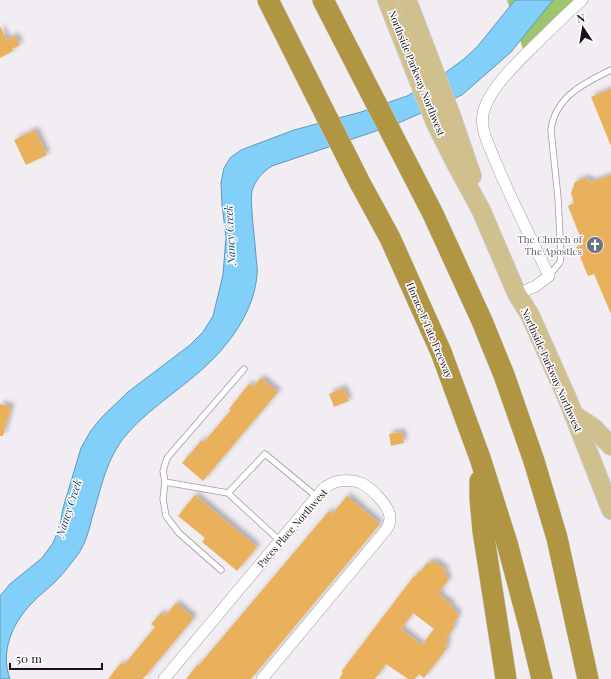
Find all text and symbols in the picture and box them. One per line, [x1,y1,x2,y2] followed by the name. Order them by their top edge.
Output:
[385,8,449,138] street label: Northside Parkway Northwest
[563,8,603,48] north arrow
[575,10,586,26] text: N
[220,204,239,266] water label: Nancy Creek
[518,232,583,258] place label: The Church of The Apostles
[585,235,605,255] church icon: The Church of The Apostles
[403,280,457,380] street label: Horace E Tate Freeway
[518,306,586,435] street label: Northside Parkway Northwest
[52,477,85,540] water label: Nancy Creek
[254,485,331,571] street label: Paces Place Northwest
[10,645,102,671] scale bar
[16,650,42,666] text: 50 m

